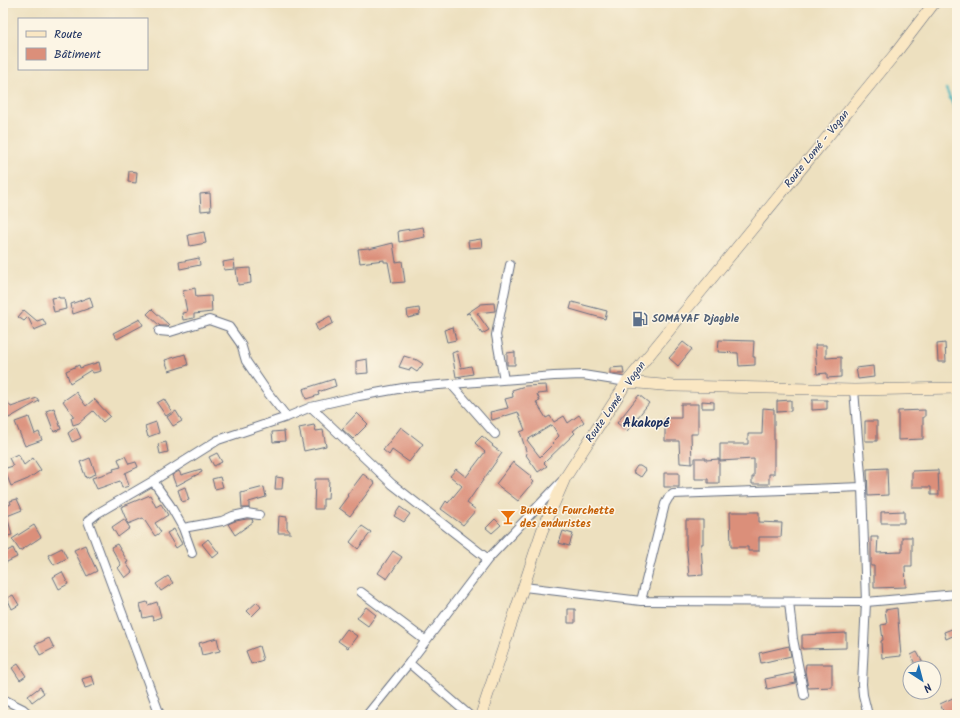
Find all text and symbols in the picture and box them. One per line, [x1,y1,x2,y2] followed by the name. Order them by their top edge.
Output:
[18,18,148,70] legend
[54,25,83,44] text: Route
[54,45,101,64] text: Bâtiment
[780,106,854,192] street label: Route Lomé - Vogan
[631,310,649,328] fuel station icon: SOMAYAF Djagble
[652,310,740,328] place label: SOMAYAF Djagble
[581,357,651,446] street label: Route Lomé - Vogan
[623,413,670,434] district label: Akakopé
[520,502,615,533] place label: Buvette Fourchette des enduristes
[499,508,517,526] bar icon: Buvette Fourchette des enduristes
[902,660,942,700] north arrow
[919,678,935,697] text: N

